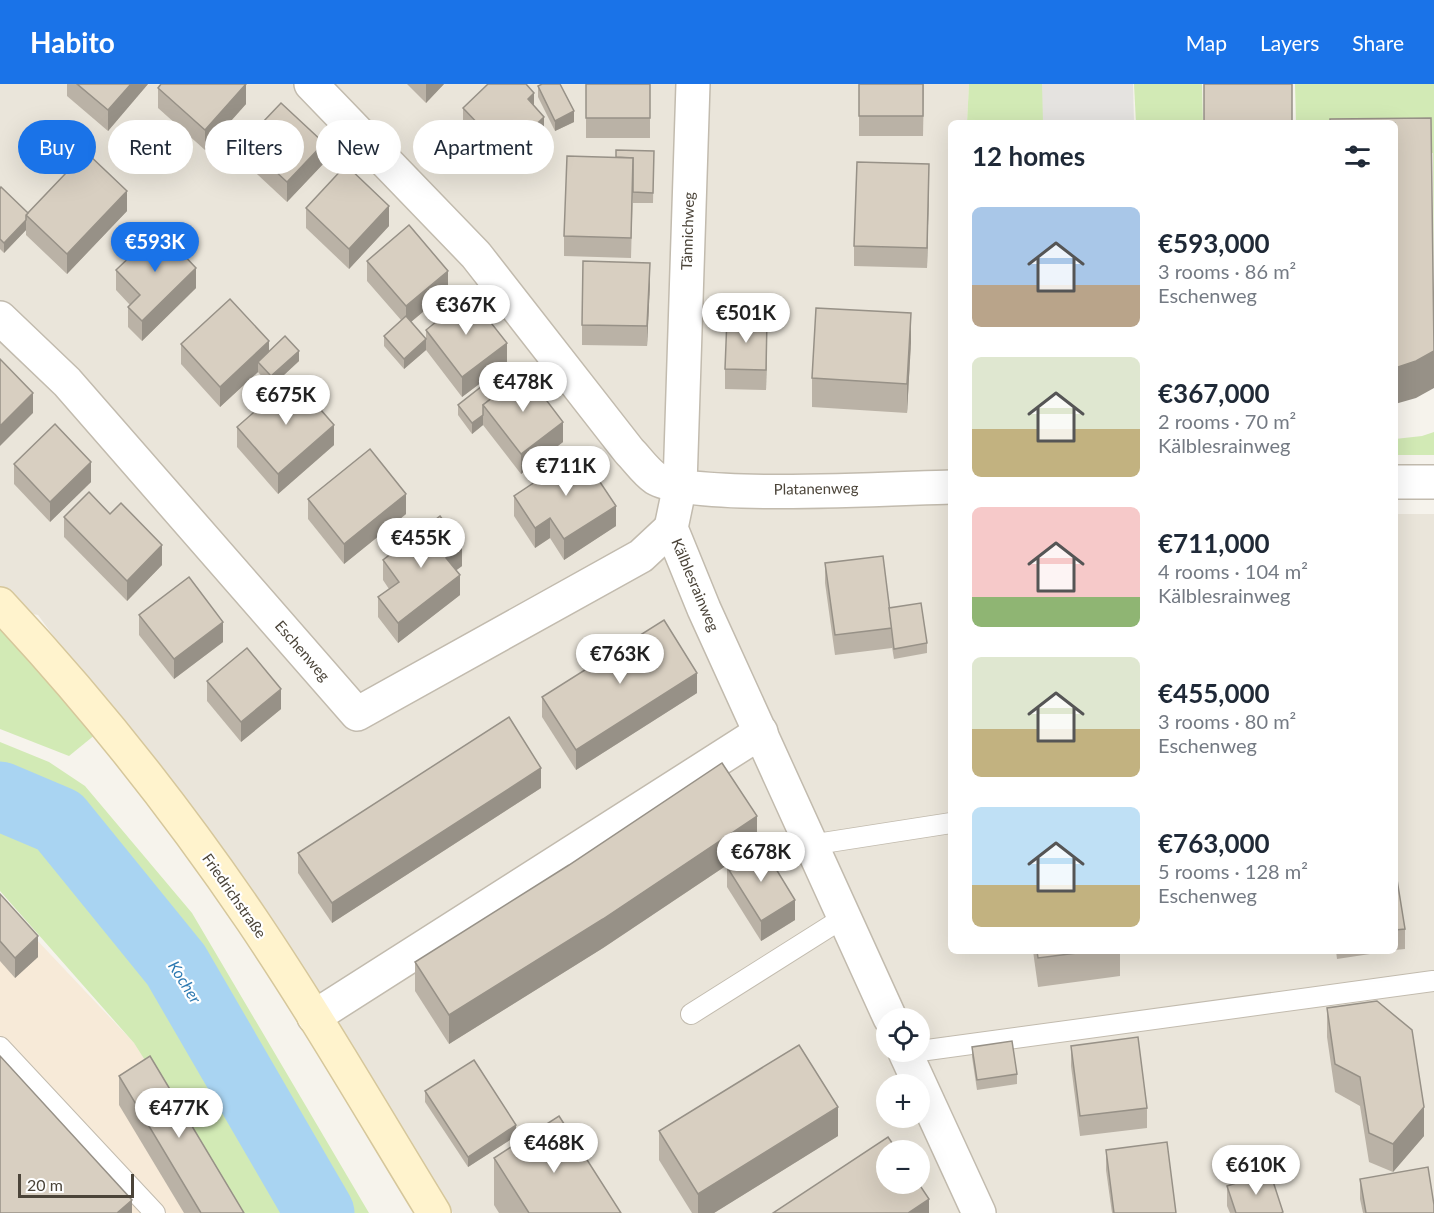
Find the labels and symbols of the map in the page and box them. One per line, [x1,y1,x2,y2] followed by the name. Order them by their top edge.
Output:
[677,191,697,270] street label: Tännichweg
[113,222,197,273] pin: €593K
[424,285,508,336] pin: €367K
[704,293,788,344] pin: €501K
[481,362,565,413] pin: €478K
[244,375,328,426] pin: €675K
[524,446,608,497] pin: €711K
[773,478,859,498] street label: Platanenweg
[379,518,463,569] pin: €455K
[668,535,724,634] street label: Kälblesrainweg
[272,616,334,684] street label: Eschenweg
[578,634,662,685] pin: €763K
[719,832,803,883] pin: €678K
[199,850,271,941] street label: Friedrichstraße
[165,957,206,1007] water label: Kocher
[137,1088,221,1139] pin: €477K
[512,1123,596,1174] pin: €468K
[1214,1145,1298,1196] pin: €610K
[18,1171,134,1198] scale bar

